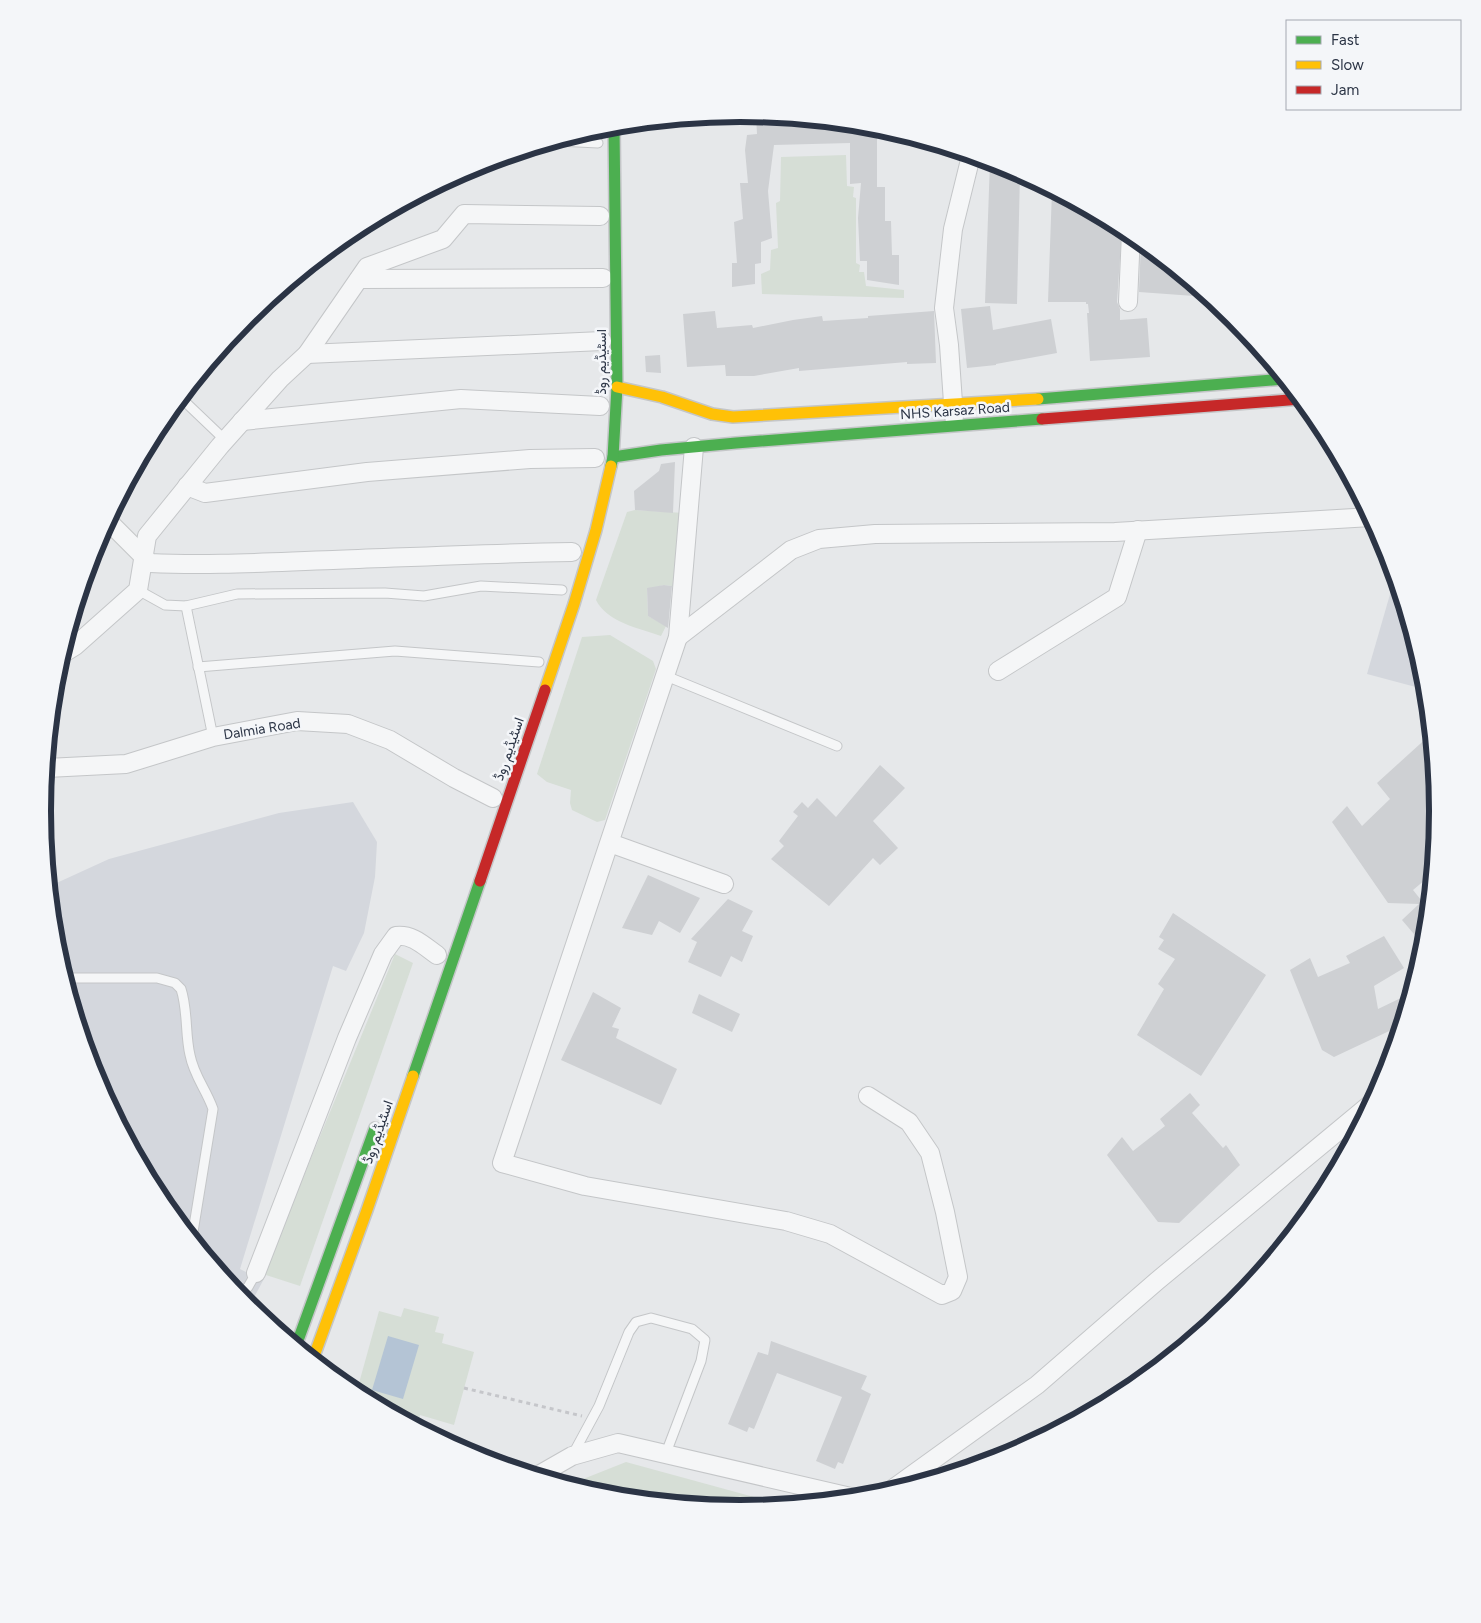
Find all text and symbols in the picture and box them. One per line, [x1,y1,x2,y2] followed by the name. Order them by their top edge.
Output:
[1286,20,1461,110] legend
[1331,31,1360,49] text: Fast
[1331,56,1364,74] text: Slow
[1331,81,1359,99] text: Jam
[593,329,610,395] street label: اسٹیڈیم روڈ
[900,399,1010,423] street label: NHS Karsaz Road
[222,715,302,743] street label: Dalmia Road
[490,715,528,783] street label: اسٹیڈیم روڈ
[359,1098,397,1166] street label: اسٹیڈیم روڈ

